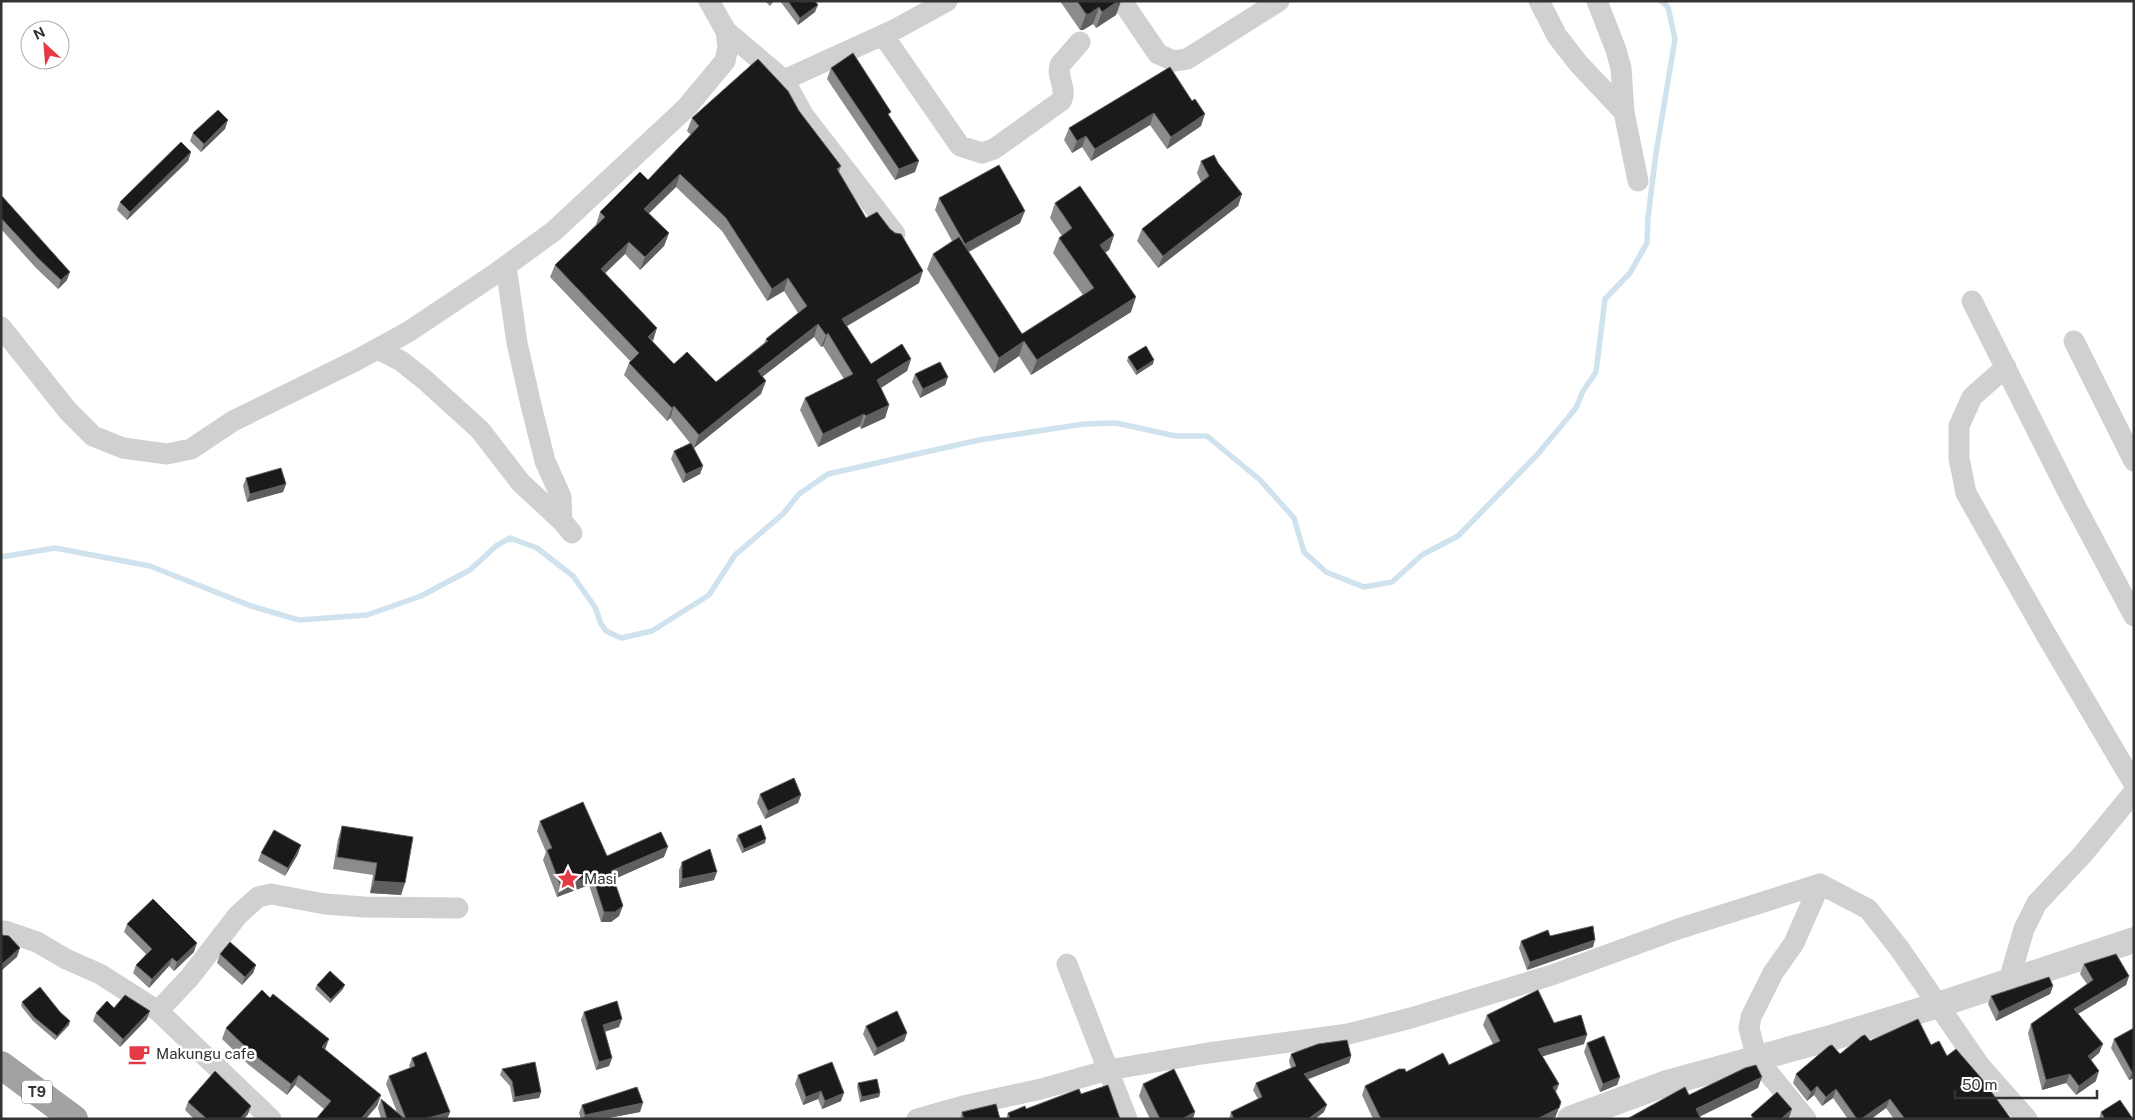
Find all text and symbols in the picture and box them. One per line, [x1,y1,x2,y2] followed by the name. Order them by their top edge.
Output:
[20,20,70,70] north arrow
[31,24,48,43] text: N
[555,866,581,892] place icon: Masi
[584,870,617,887] place label: Masi
[126,1041,152,1067] cafe icon: Makungu cafe
[156,1045,255,1062] place label: Makungu cafe
[1955,1068,2098,1100] scale bar
[1962,1076,1997,1093] text: 50 m
[22,1080,52,1104] road number: T9

